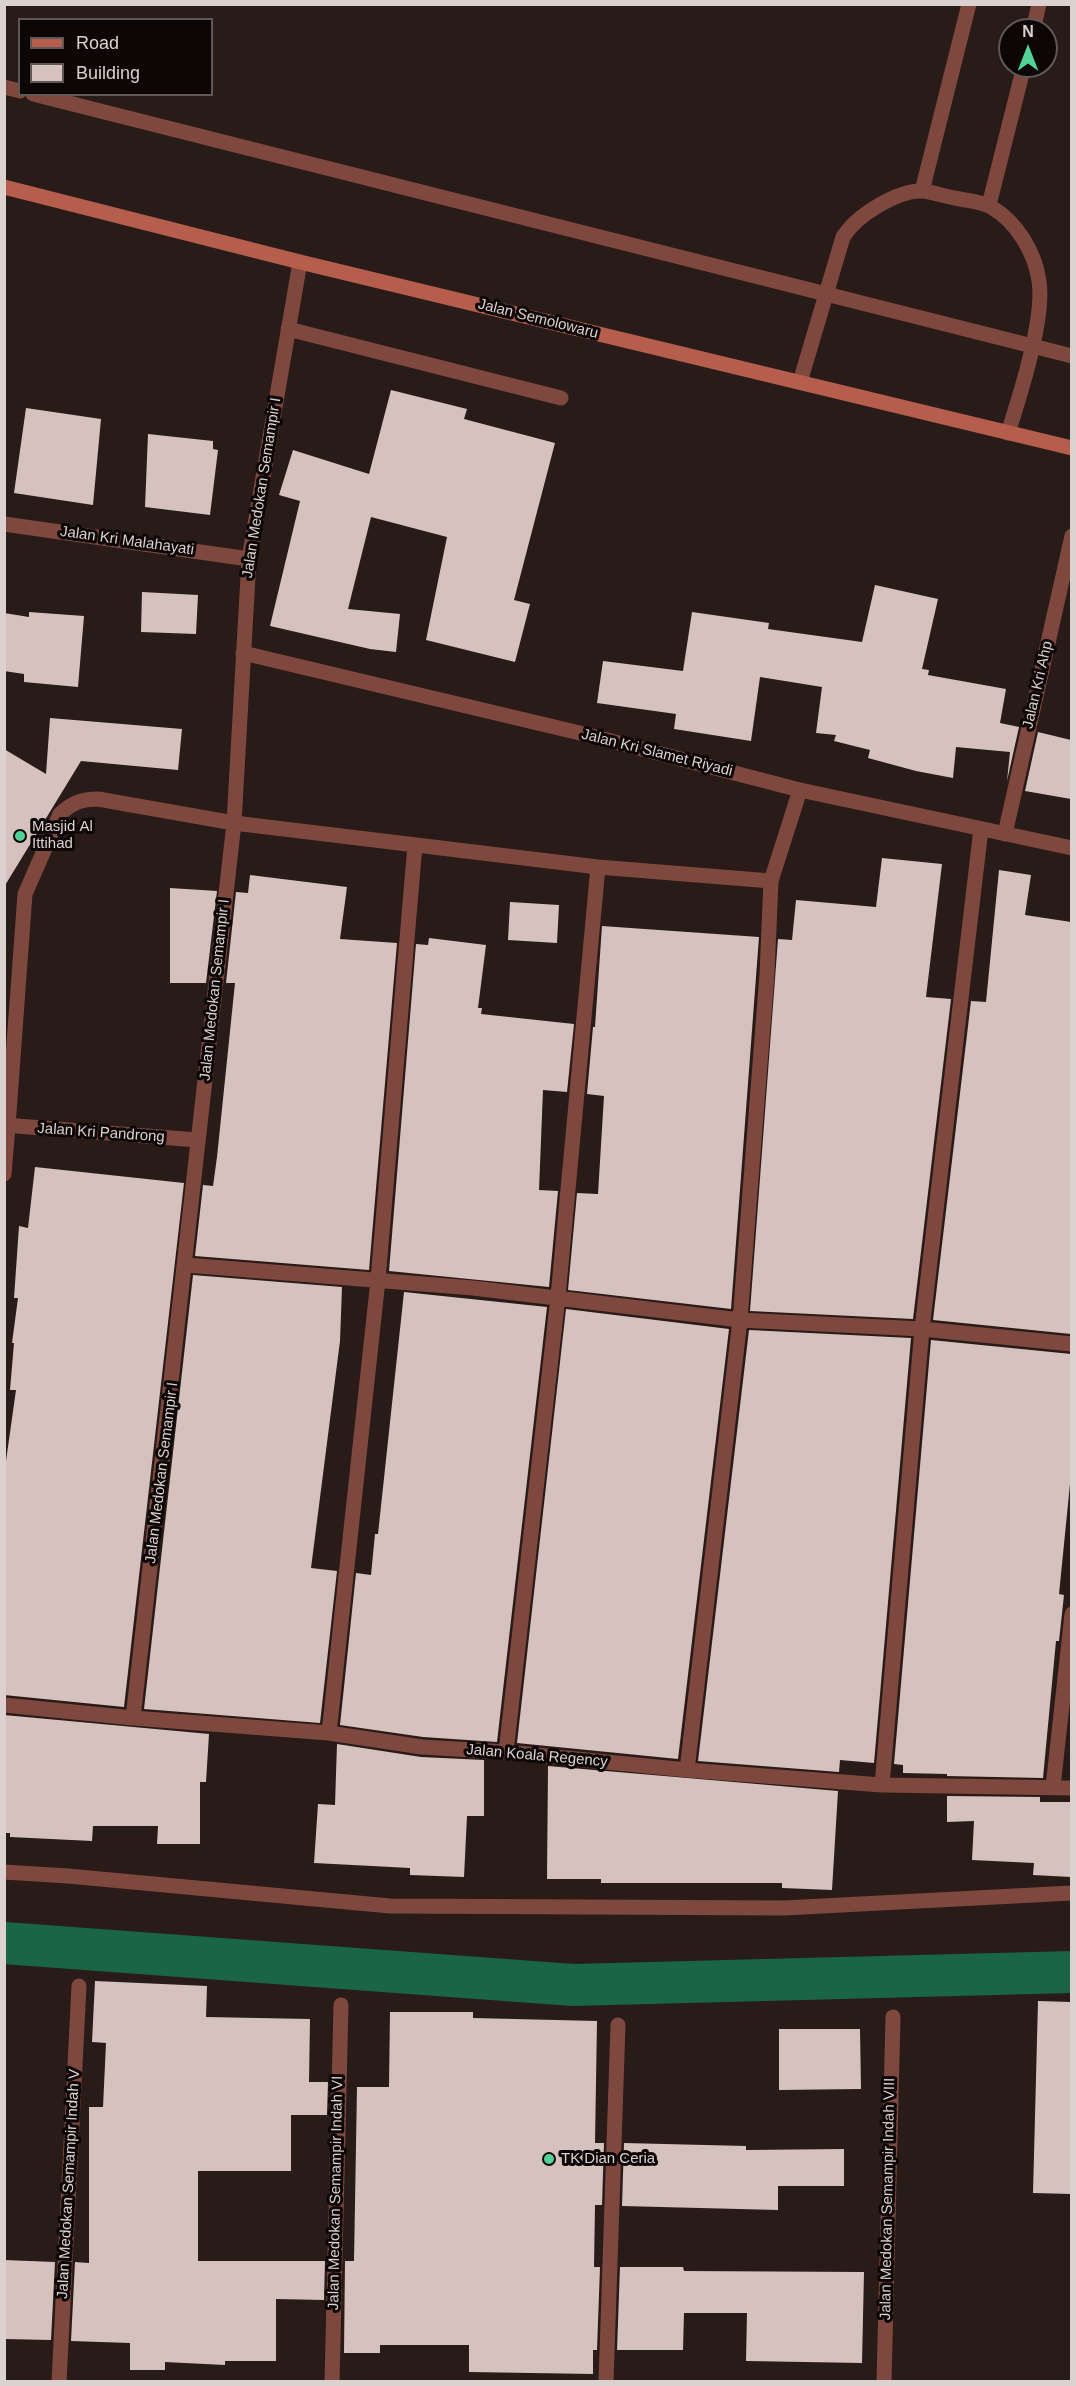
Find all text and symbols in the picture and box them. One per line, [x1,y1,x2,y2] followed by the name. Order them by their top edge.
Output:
[18,18,213,96] legend
[998,18,1058,78] north arrow
[1022,23,1034,40] text: N
[76,33,119,53] text: Road
[76,63,140,83] text: Building
[476,295,600,343] street label: Jalan Semolowaru
[239,396,285,580] street label: Jalan Medokan Semampir I
[59,523,195,559] street label: Jalan Kri Malahayati
[1019,640,1057,730] street label: Jalan Kri Ahp
[580,726,734,780] street label: Jalan Kri Slamet Riyadi
[32,818,93,853] place label: Masjid Al Ittihad
[13,829,27,843] marker: Masjid Al Ittihad
[197,898,233,1082] street label: Jalan Medokan Semampir I
[37,1120,165,1146] street label: Jalan Kri Pandrong
[142,1381,182,1565] street label: Jalan Medokan Semampir I
[466,1741,608,1771] street label: Jalan Koala Regency
[54,2069,84,2299] street label: Jalan Medokan Semampir Indah V
[325,2076,347,2310] street label: Jalan Medokan Semampir Indah VI
[877,2078,899,2320] street label: Jalan Medokan Semampir Indah VIII
[561,2150,655,2168] place label: TK Dian Ceria
[542,2152,556,2166] marker: TK Dian Ceria

